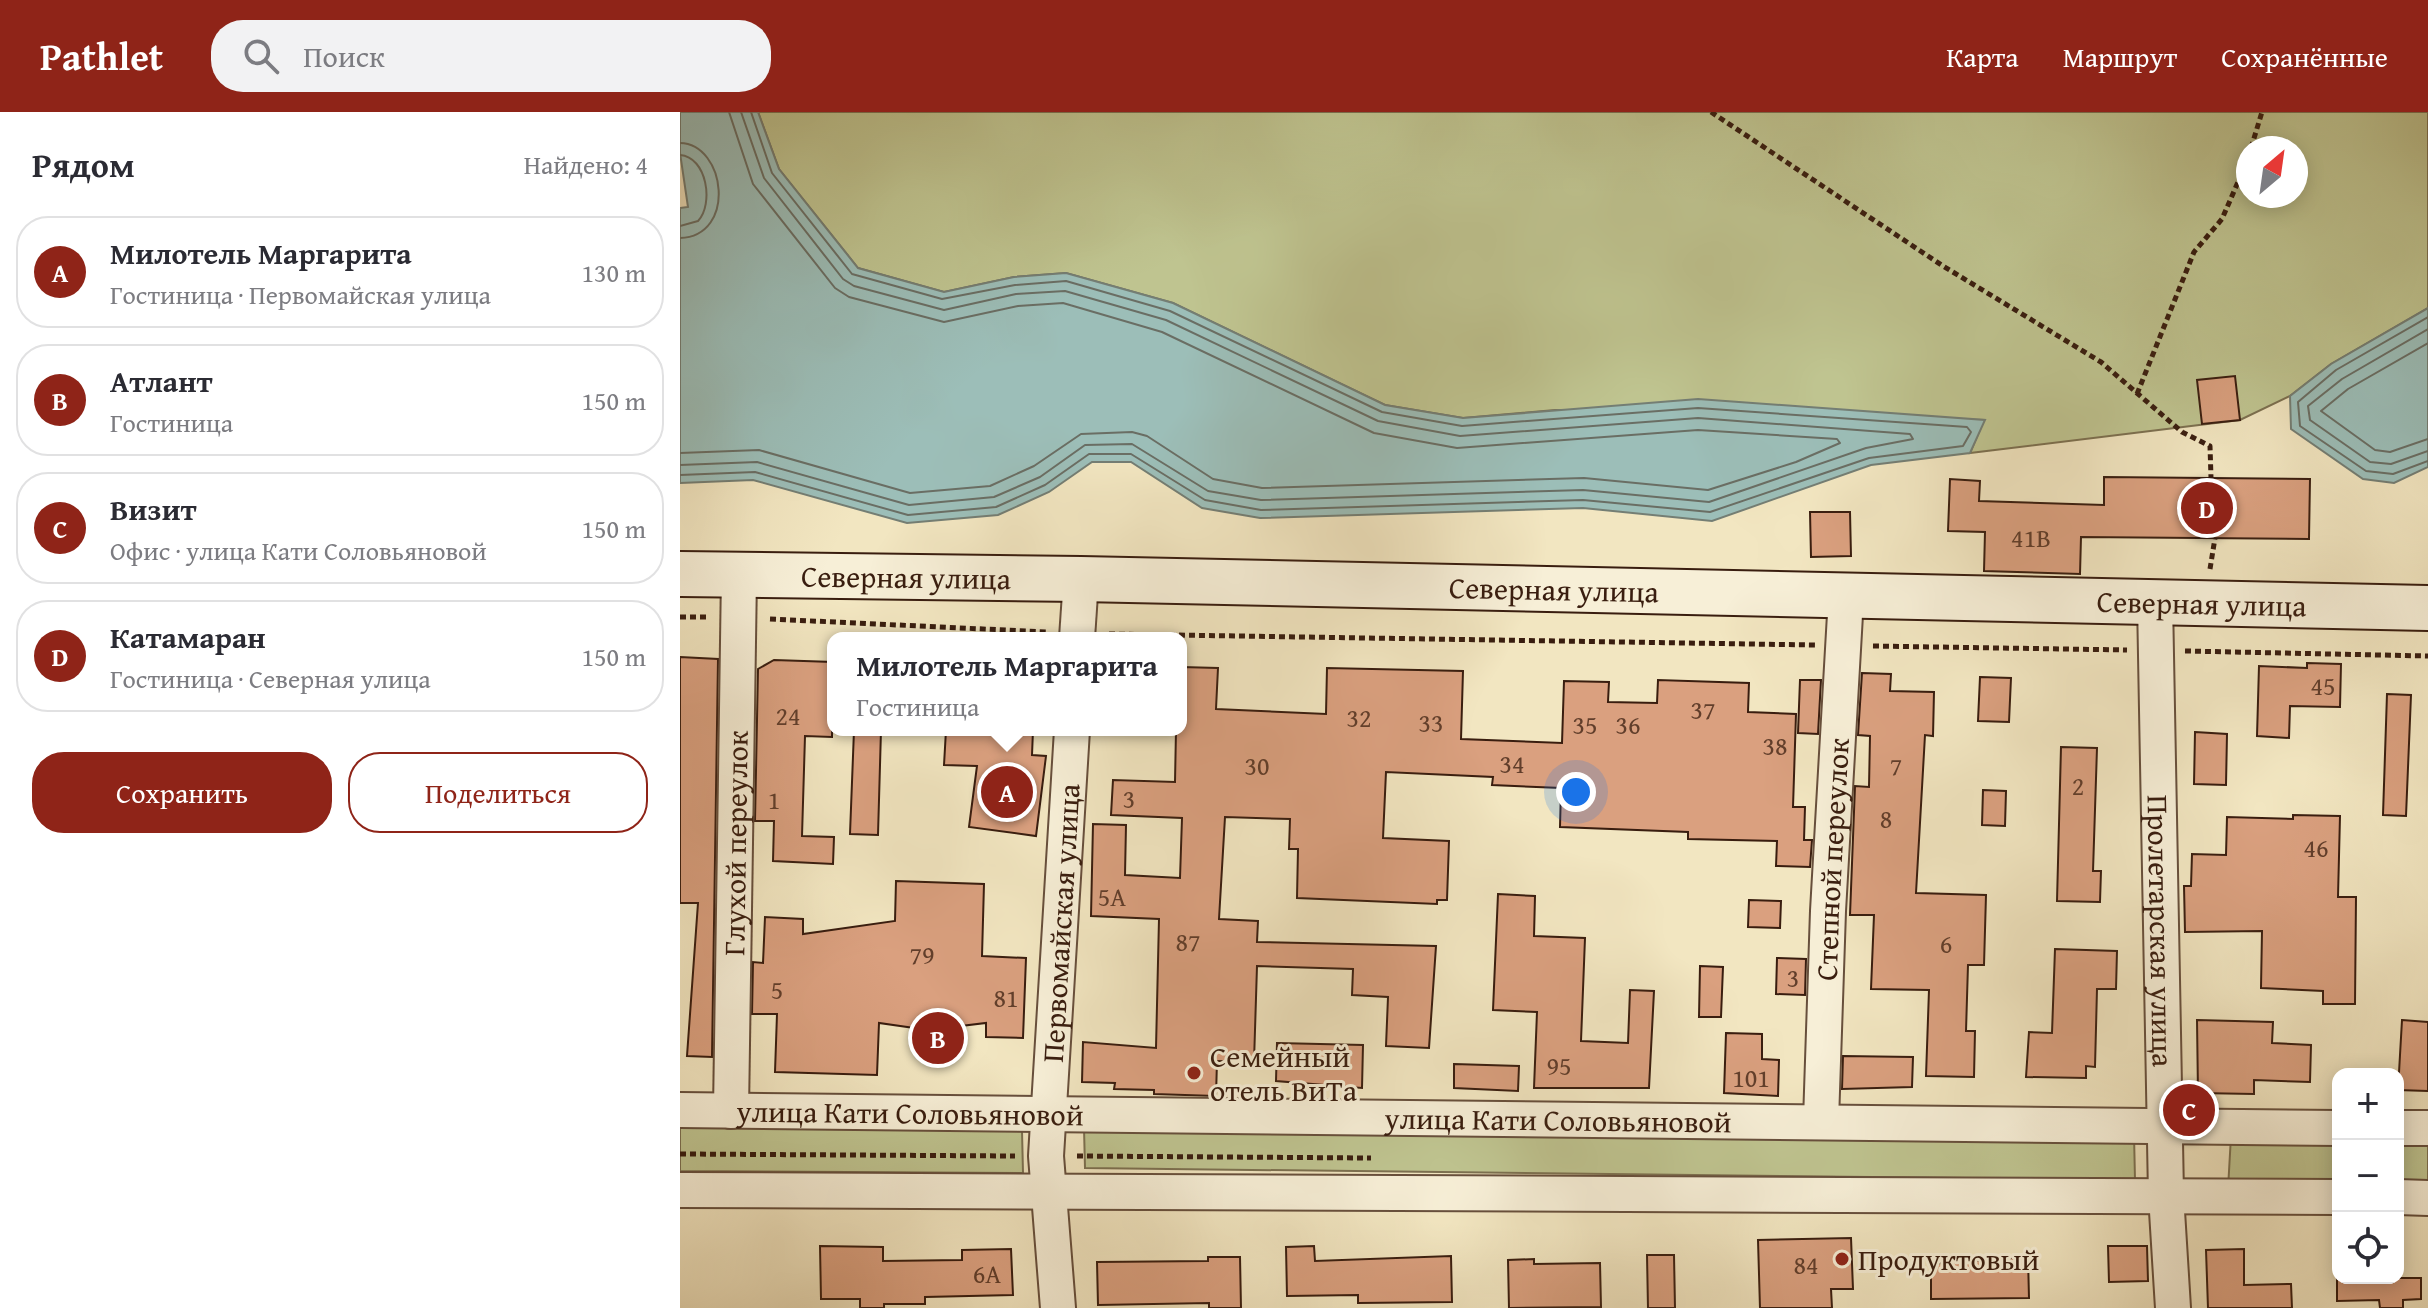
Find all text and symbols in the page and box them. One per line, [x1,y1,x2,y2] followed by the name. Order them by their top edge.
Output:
[211,20,771,92] search box
[40,28,163,84] text: Pathlet
[239,34,283,78] icon: search
[303,34,385,78] text: Поиск
[1946,36,2019,77] text: Карта
[2063,36,2177,77] text: Маршрут
[2221,36,2388,77] text: Сохранённые
[2236,136,2308,208] north arrow
[32,140,135,189] text: Рядом
[524,145,648,184] text: Найдено: 4
[110,231,412,275] text: Милотель Маргарита
[52,253,68,292] text: A
[581,253,646,292] text: 130 m
[110,275,491,314] text: Гостиница · Первомайская улица
[110,359,213,403] text: Атлант
[52,381,68,420] text: B
[581,381,646,420] text: 150 m
[110,403,233,442] text: Гостиница
[2181,478,2233,538] pin: D
[110,487,196,531] text: Визит
[53,509,67,548] text: C
[581,509,646,548] text: 150 m
[2011,518,2051,557] house number: 41В
[110,531,487,570] text: Офис · улица Кати Соловьяновой
[801,554,1012,600] street label: Северная улица
[1448,565,1660,613] street label: Северная улица
[2096,579,2308,627] street label: Северная улица
[110,615,266,659] text: Катамаран
[827,632,1187,736] popup
[52,637,68,676] text: D
[581,637,646,676] text: 150 m
[856,643,1158,687] text: Милотель Маргарита
[110,659,431,698] text: Гостиница · Северная улица
[2310,666,2336,705] house number: 45
[856,687,979,726] text: Гостиница
[1690,690,1716,729] house number: 37
[775,696,801,735] house number: 24
[1346,698,1372,737] house number: 32
[1418,703,1444,742] house number: 33
[1572,705,1598,744] house number: 35
[1615,705,1641,744] house number: 36
[1762,726,1788,765] house number: 38
[711,730,759,956] street label: Глухой переулок
[1804,736,1860,981] street label: Степной переулок
[1499,744,1525,783] house number: 34
[1244,746,1270,785] house number: 30
[1890,746,1902,785] house number: 7
[32,752,332,833] button: Сохранить
[348,752,648,833] button: Поделиться
[981,762,1033,822] pin: A
[2072,766,2084,805] house number: 2
[1556,772,1596,812] your location
[1123,779,1135,818] house number: 3
[768,780,780,819] house number: 1
[1030,781,1091,1064] street label: Первомайская улица
[2137,794,2186,1068] street label: Пролетарская улица
[1880,799,1892,838] house number: 8
[2303,828,2329,867] house number: 46
[1098,877,1126,916] house number: 5А
[1175,922,1201,961] house number: 87
[1940,924,1952,963] house number: 6
[909,935,935,974] house number: 79
[1787,958,1799,997] house number: 3
[771,970,783,1009] house number: 5
[993,978,1019,1017] house number: 81
[912,1008,964,1068] pin: B
[1210,1034,1358,1112] place label: Семейный отель ВиТа
[1546,1046,1572,1085] house number: 95
[1732,1058,1770,1097] house number: 101
[1185,1064,1203,1082] marker: Семейный отель ВиТа
[2332,1068,2404,1284] map controls
[2332,1068,2404,1140] button: +
[2163,1080,2215,1140] pin: C
[735,1089,1084,1136] street label: улица Кати Соловьяновой
[1383,1096,1732,1143] street label: улица Кати Соловьяновой
[2332,1140,2404,1212] button: −
[2332,1212,2404,1284] button: locate
[1858,1237,2040,1281] place label: Продуктовый
[1793,1245,1819,1284] house number: 84
[1833,1250,1851,1268] marker: Продуктовый
[973,1254,1001,1293] house number: 6А

